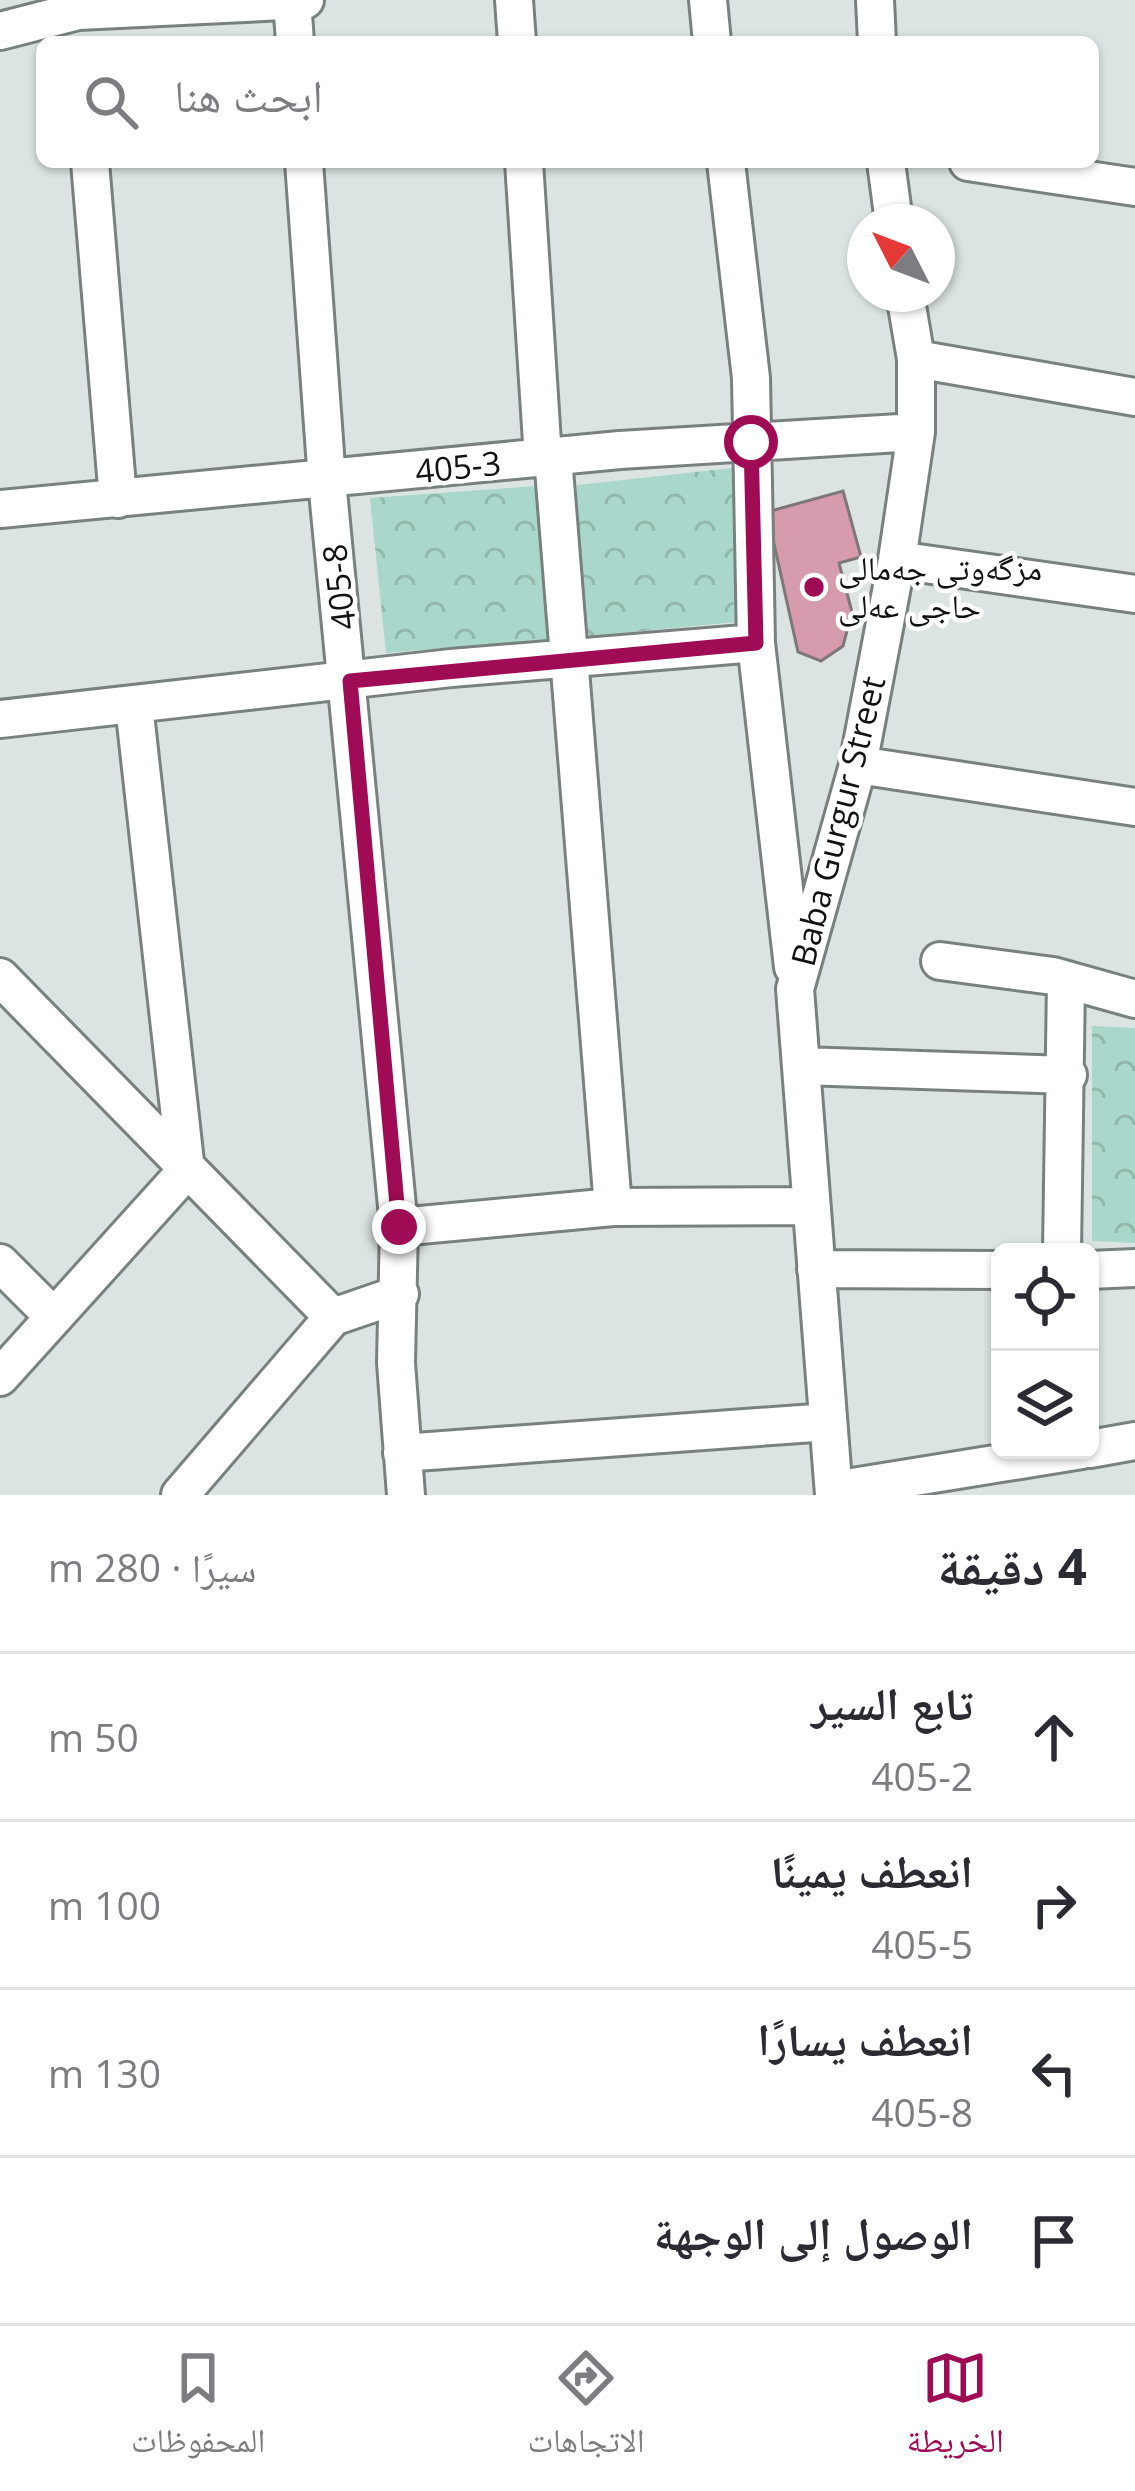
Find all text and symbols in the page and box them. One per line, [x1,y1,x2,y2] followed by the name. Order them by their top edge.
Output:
[36,36,1099,168] search box
[174,64,323,125] text: ابحث هنا
[78,69,144,135] icon: search
[847,204,955,312] north arrow
[724,415,778,469] route start
[413,440,503,493] street label: 405-3
[311,542,366,633] street label: 405-8
[838,545,1042,628] place label: مزگەوتی جەمالی حاجی عەلی
[801,574,827,600] marker: مزگەوتی جەمالی حاجی عەلی
[780,671,895,970] street label: Baba Gurgur Street
[372,1200,426,1254] route end
[991,1243,1099,1459] map controls
[991,1243,1099,1351] button: locate
[991,1351,1099,1459] button: layers
[937,1530,1087,1600] text: 4 دقيقة
[48,1540,256,1593] text: سيرًا · 280 m
[811,1672,973,1733] text: تابع السير
[1021,1704,1087,1770] icon: ahead
[48,1710,139,1763] text: 50 m
[871,1749,973,1802] text: 405-2
[770,1840,973,1901] text: انعطف يمينًا
[1021,1872,1087,1938] icon: right
[48,1878,161,1931] text: 100 m
[871,1917,973,1970] text: 405-5
[757,2008,973,2069] text: انعطف يسارًا
[1021,2040,1087,2106] icon: left
[48,2046,161,2099] text: 130 m
[871,2085,973,2138] text: 405-8
[654,2202,973,2263] text: الوصول إلى الوجهة
[1021,2208,1087,2274] icon: arrive
[131,2345,265,2473] tab: المحفوظات
[527,2345,645,2473] tab: الاتجاهات
[907,2345,1004,2473] tab: الخريطة

